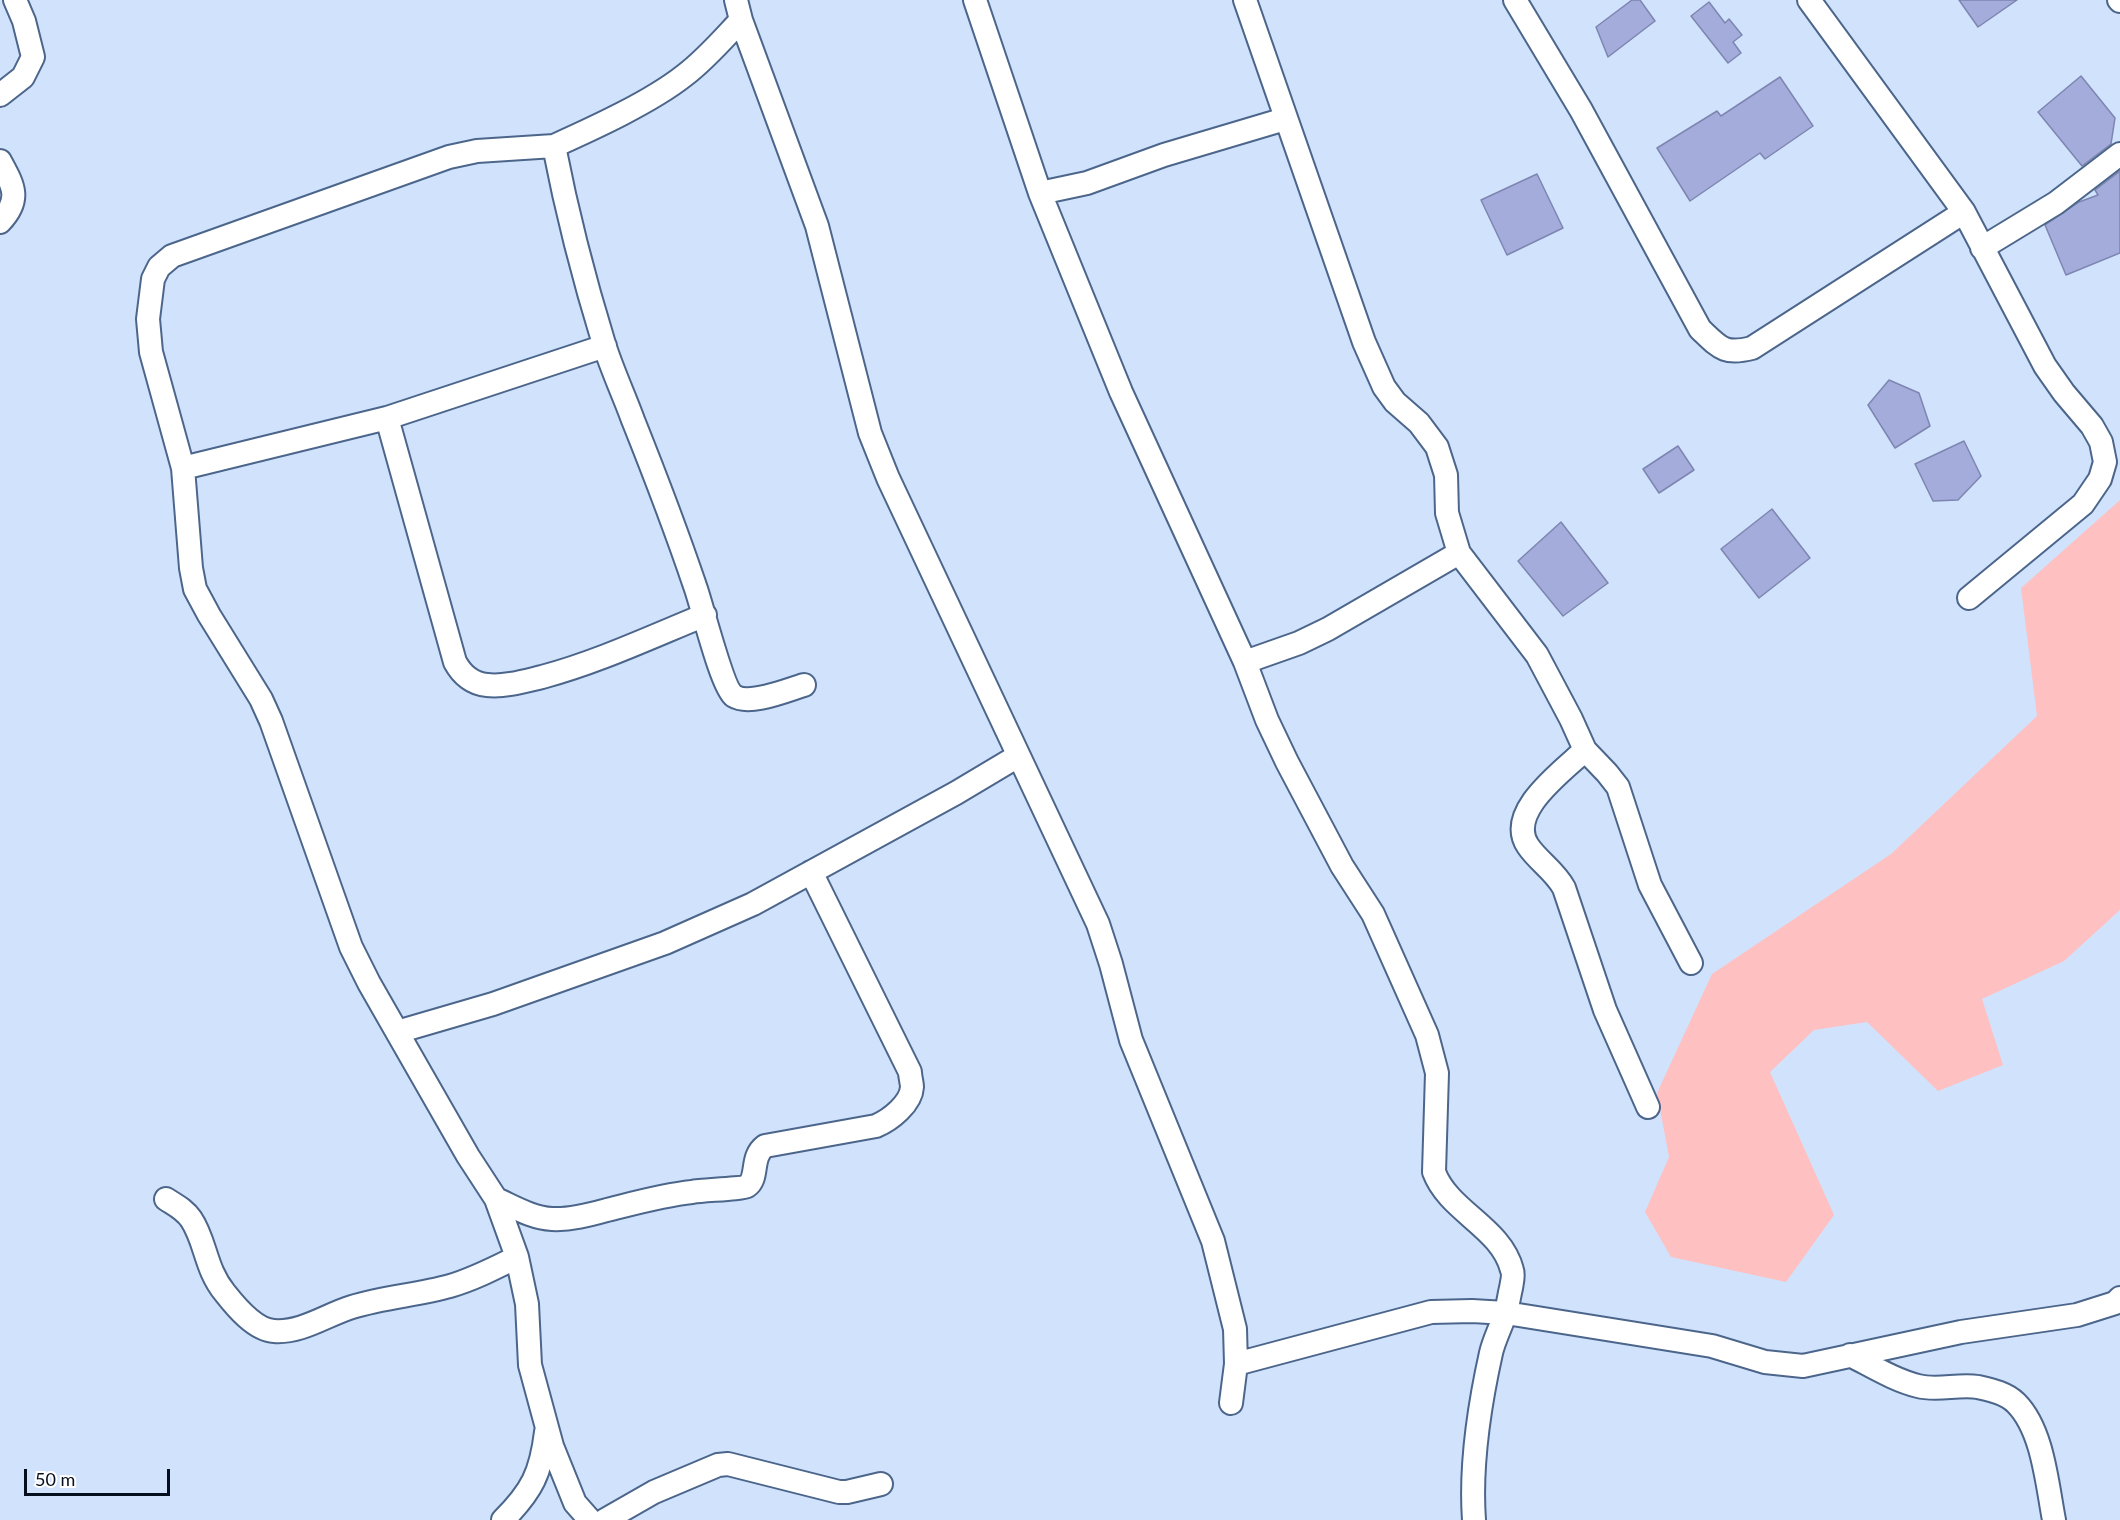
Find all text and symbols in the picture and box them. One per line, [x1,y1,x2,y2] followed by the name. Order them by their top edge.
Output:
[27,1457,172,1495] scale bar
[35,1468,75,1490] text: 50 m

